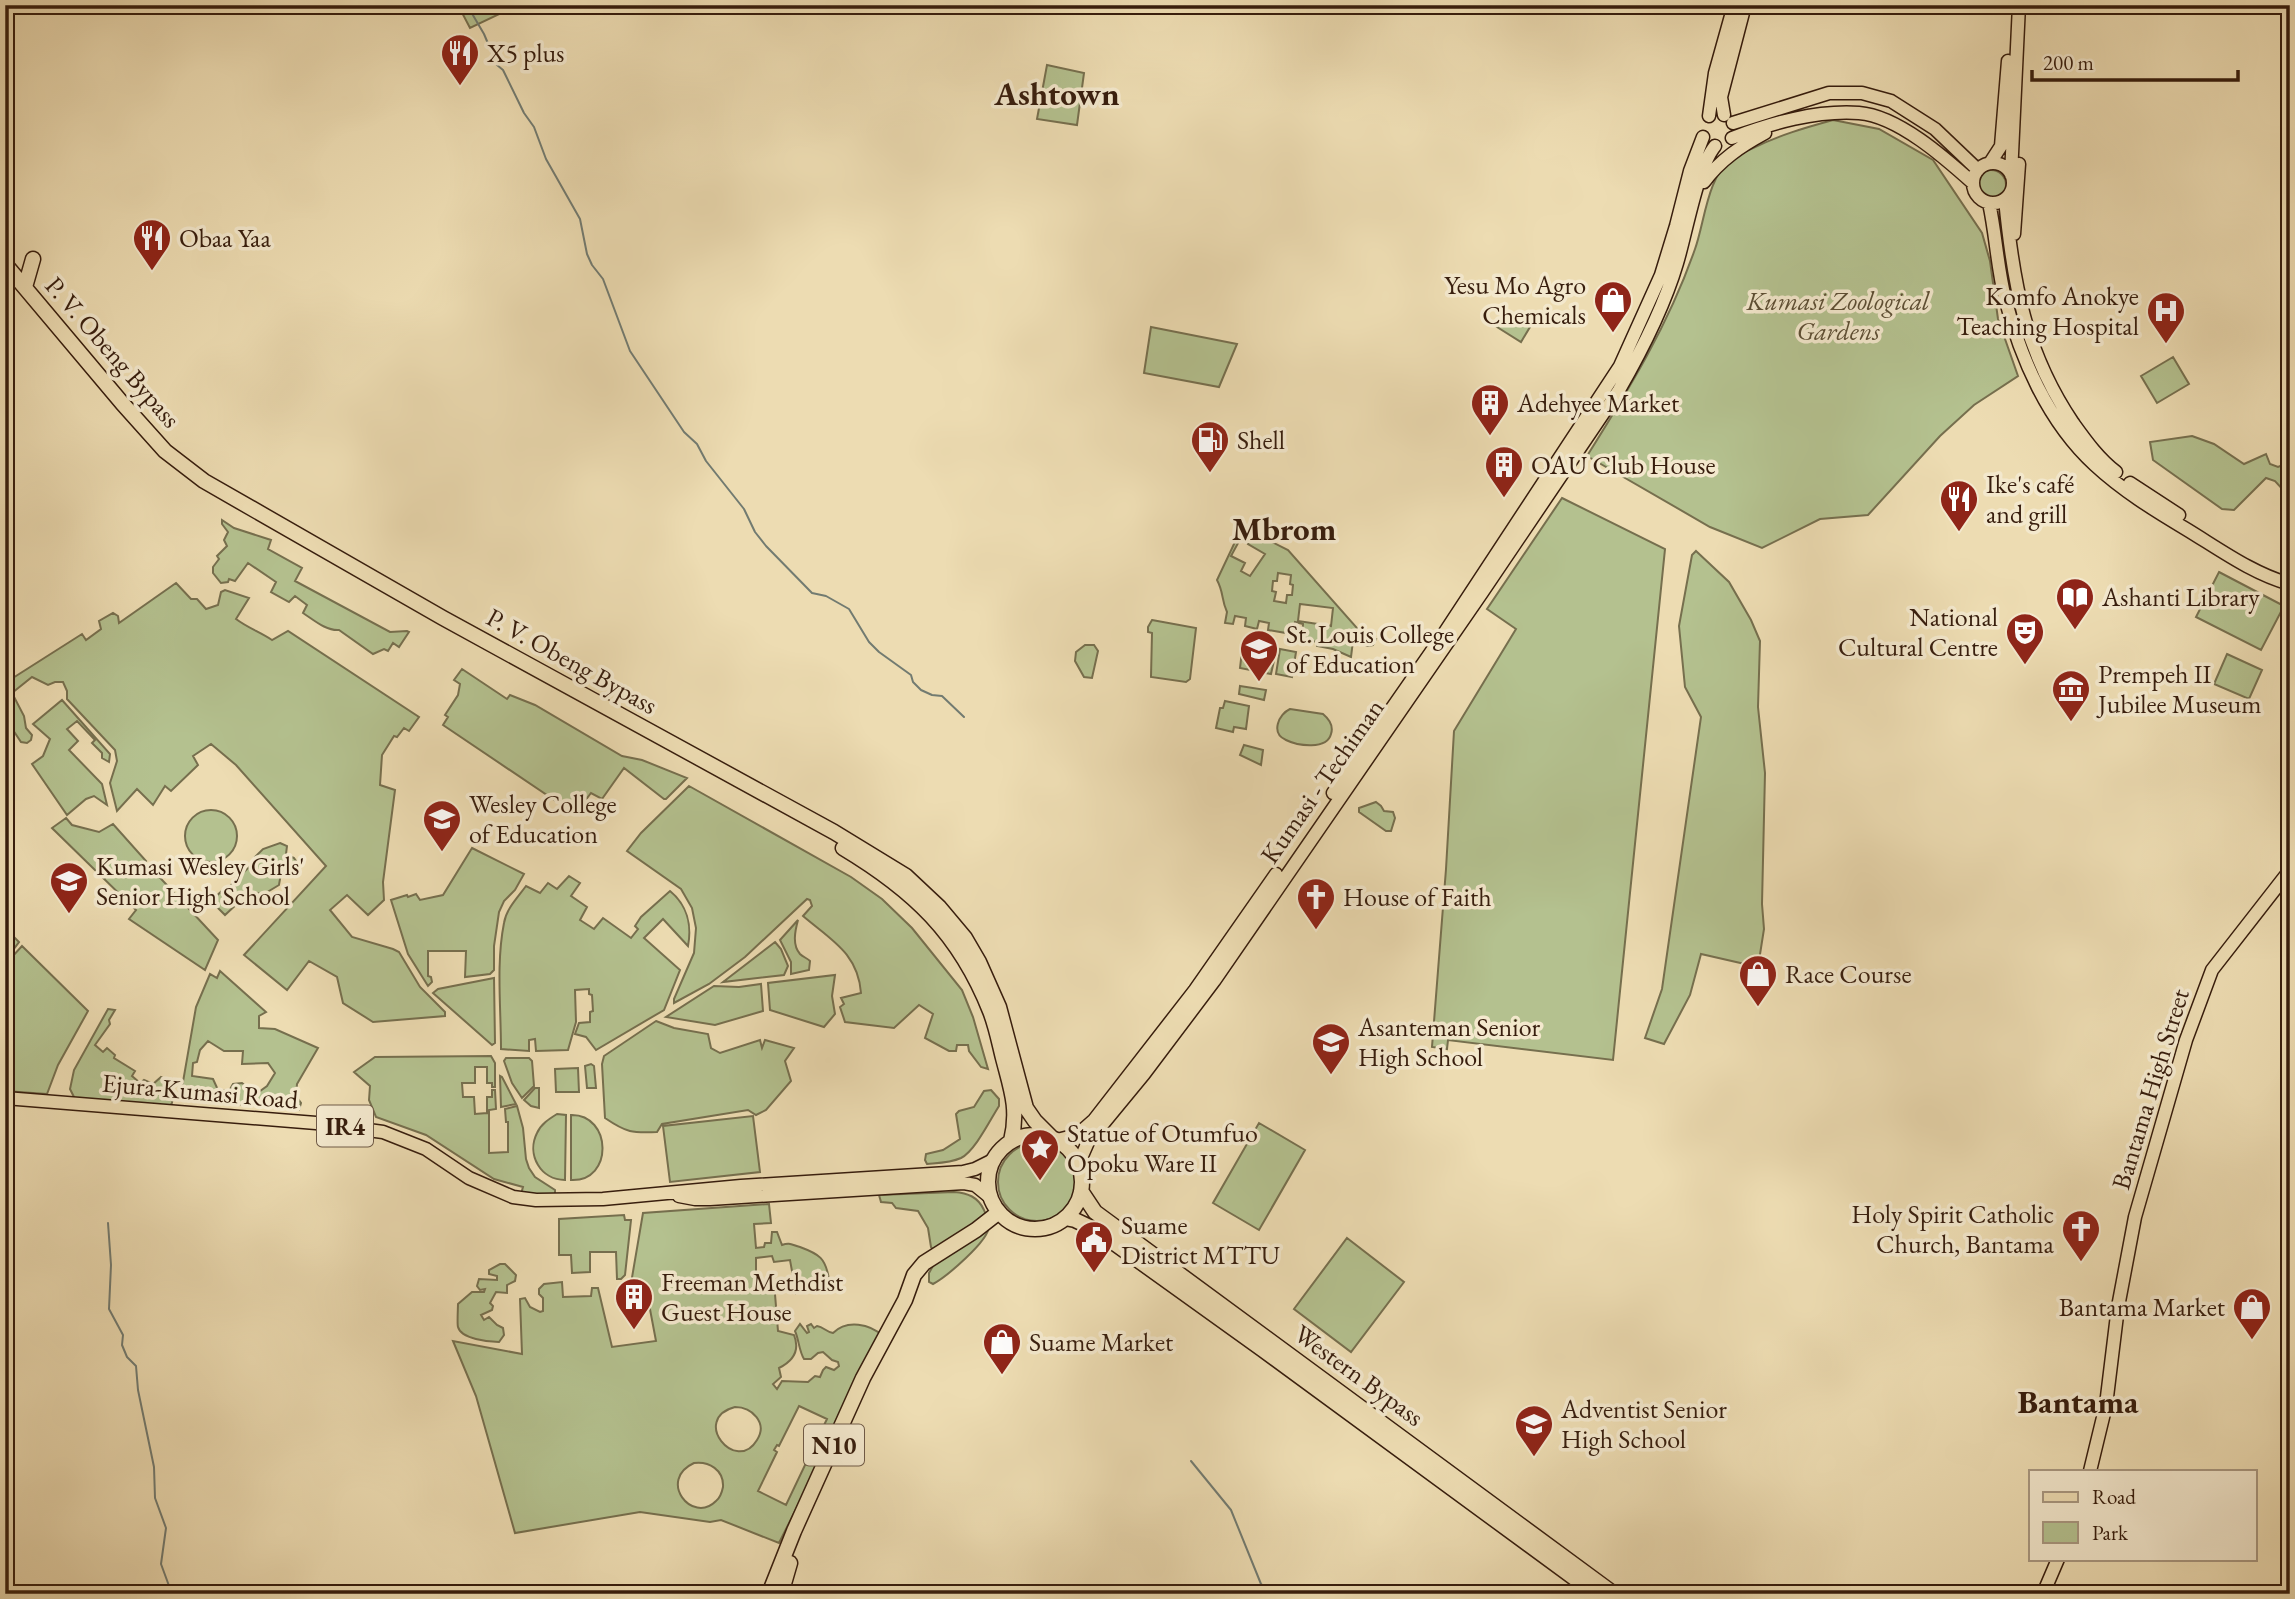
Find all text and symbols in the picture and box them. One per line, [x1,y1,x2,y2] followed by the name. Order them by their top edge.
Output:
[439,32,481,87] restaurant icon: X5 plus
[486,36,565,70] place label: X5 plus
[2032,38,2239,82] scale bar
[2043,49,2094,76] text: 200 m
[993,72,1120,115] district label: Ashtown
[131,217,173,272] restaurant icon: Obaa Yaa
[179,221,271,255] place label: Obaa Yaa
[1444,268,1586,332] place label: Yesu Mo Agro Chemicals
[38,269,188,435] street label: P. V. Obeng Bypass
[1592,279,1634,334] shop icon: Yesu Mo Agro Chemicals
[1956,279,2139,343] place label: Komfo Anokye Teaching Hospital
[1745,284,1930,348] park label: Kumasi Zoological Gardens
[2145,290,2187,345] hospital icon: Komfo Anokye Teaching Hospital
[1469,382,1511,437] building icon: Adehyee Market
[1516,386,1679,420] place label: Adehyee Market
[1189,419,1231,474] fuel station icon: Shell
[1237,423,1285,457] place label: Shell
[1483,444,1525,499] building icon: OAU Club House
[1531,448,1716,482] place label: OAU Club House
[1986,467,2074,531] place label: Ike's café and grill
[1938,478,1980,533] restaurant icon: Ike's café and grill
[1232,507,1337,550] district label: Mbrom
[2054,576,2096,631] library icon: Ashanti Library
[2101,580,2260,614] place label: Ashanti Library
[481,600,663,722] street label: P. V. Obeng Bypass
[1838,600,1998,664] place label: National Cultural Centre
[2004,611,2046,666] theatre icon: National Cultural Centre
[1286,617,1454,681] place label: St. Louis College of Education
[1238,628,1280,683] school or university icon: St. Louis College of Education
[2096,657,2261,721] place label: Prempeh II Jubilee Museum
[2050,668,2092,723] museum icon: Prempeh II Jubilee Museum
[1253,692,1392,870] street label: Kumasi - Techiman
[469,787,617,851] place label: Wesley College of Education
[421,798,463,853] school or university icon: Wesley College of Education
[96,849,305,913] place label: Kumasi Wesley Girls' Senior High School
[48,860,90,915] school or university icon: Kumasi Wesley Girls' Senior High School
[1295,876,1337,931] church icon: House of Faith
[1343,880,1492,914] place label: House of Faith
[1737,953,1779,1008] shop icon: Race Course
[1785,957,1912,991] place label: Race Course
[2103,984,2197,1194] street label: Bantama High Street
[1357,1010,1541,1074] place label: Asanteman Senior High School
[1310,1021,1352,1076] school or university icon: Asanteman Senior High School
[100,1065,300,1117] street label: Ejura-Kumasi Road
[317,1106,373,1146] road number: IR4
[1067,1116,1258,1180] place label: Statue of Otumfuo Opoku Ware II
[1019,1127,1061,1182] place icon: Statue of Otumfuo Opoku Ware II
[1851,1197,2055,1261] place label: Holy Spirit Catholic Church, Bantama
[1121,1208,1280,1272] place label: Suame District MTTU
[2060,1208,2102,1263] church icon: Holy Spirit Catholic Church, Bantama
[1073,1219,1115,1274] public building icon: Suame District MTTU
[661,1265,843,1329] place label: Freeman Methdist Guest House
[613,1276,655,1331] building icon: Freeman Methdist Guest House
[2231,1286,2273,1341] shop icon: Bantama Market
[2059,1290,2225,1324] place label: Bantama Market
[1287,1316,1431,1434] street label: Western Bypass
[981,1321,1023,1376] shop icon: Suame Market
[1029,1325,1173,1359] place label: Suame Market
[2017,1380,2139,1423] district label: Bantama
[1560,1392,1727,1456] place label: Adventist Senior High School
[1513,1403,1555,1458] school or university icon: Adventist Senior High School
[804,1424,864,1465] road number: N10
[2029,1470,2256,1560] legend
[2092,1483,2136,1510] text: Road
[2092,1519,2129,1546] text: Park

